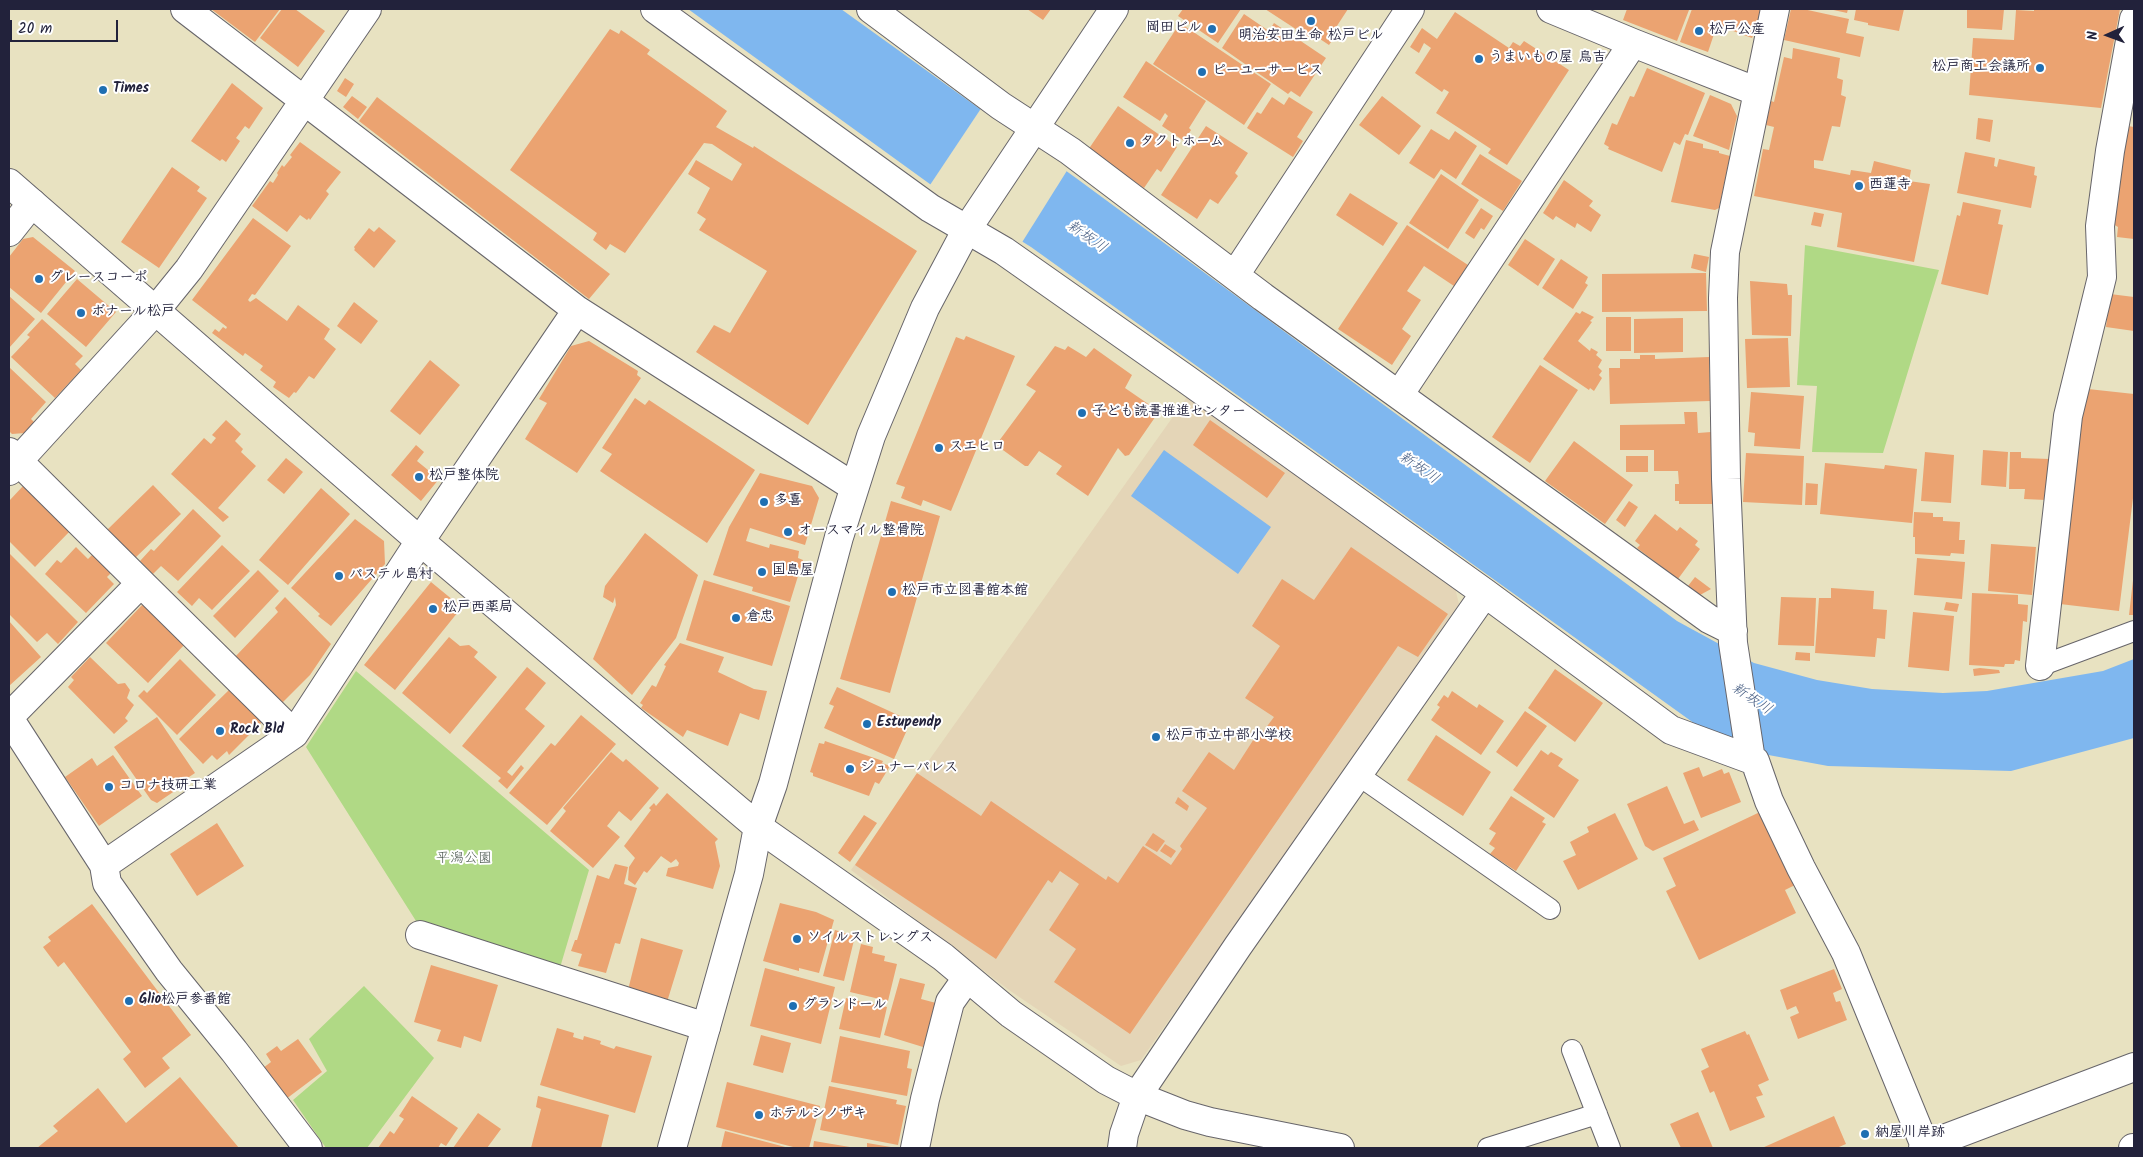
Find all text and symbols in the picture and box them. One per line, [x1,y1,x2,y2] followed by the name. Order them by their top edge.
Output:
[12,10,120,42] scale bar
[2083,10,2133,60] north arrow
[1305,15,1317,27] marker: 明治安田生命 松戸ビル
[18,17,52,41] text: 20 m
[1146,21,1202,37] place label: 岡田ビル
[1206,23,1218,35] marker: 岡田ビル
[1709,23,1765,39] place label: 松戸公産
[1693,25,1705,37] marker: 松戸公産
[1238,29,1384,45] place label: 明治安田生命 松戸ビル
[2082,31,2104,40] text: N
[1489,51,1606,67] place label: うまいもの屋 鳥吉
[1473,53,1485,65] marker: うまいもの屋 鳥吉
[1932,60,2030,76] place label: 松戸商工会議所
[2034,62,2046,74] marker: 松戸商工会議所
[1212,64,1323,80] place label: ピーユーサービス
[1196,66,1208,78] marker: ピーユーサービス
[113,82,149,98] place label: Times
[97,84,109,96] marker: Times
[1140,135,1224,151] place label: タクトホーム
[1124,137,1136,149] marker: タクトホーム
[1869,178,1911,194] place label: 西蓮寺
[1853,180,1865,192] marker: 西蓮寺
[1062,218,1110,258] water label: 新坂川
[49,271,148,287] place label: グレースコーポ
[33,273,45,285] marker: グレースコーポ
[91,305,175,321] place label: ボナール松戸
[75,307,87,319] marker: ボナール松戸
[1092,405,1246,421] place label: 子ども読書推進センター
[1076,407,1088,419] marker: 子ども読書推進センター
[949,440,1005,456] place label: スエヒロ
[933,442,945,454] marker: スエヒロ
[1394,449,1442,489] water label: 新坂川
[429,469,499,485] place label: 松戸整体院
[413,471,425,483] marker: 松戸整体院
[774,494,802,510] place label: 多喜
[758,496,770,508] marker: 多喜
[798,524,924,540] place label: オースマイル整骨院
[782,526,794,538] marker: オースマイル整骨院
[772,564,814,580] place label: 国島屋
[756,566,768,578] marker: 国島屋
[349,568,433,584] place label: パステル島村
[333,570,345,582] marker: パステル島村
[902,584,1028,600] place label: 松戸市立図書館本館
[886,586,898,598] marker: 松戸市立図書館本館
[443,601,513,617] place label: 松戸西薬局
[427,603,439,615] marker: 松戸西薬局
[746,610,774,626] place label: 倉忠
[730,612,742,624] marker: 倉忠
[1727,680,1775,720] water label: 新坂川
[877,716,942,732] place label: Estupendp
[861,718,873,730] marker: Estupendp
[230,723,284,739] place label: Rock Bld
[214,725,226,737] marker: Rock Bld
[1166,729,1292,745] place label: 松戸市立中部小学校
[1150,731,1162,743] marker: 松戸市立中部小学校
[860,761,958,777] place label: ジュナーパレス
[844,763,856,775] marker: ジュナーパレス
[119,779,217,795] place label: コロナ技研工業
[103,781,115,793] marker: コロナ技研工業
[436,852,492,868] park label: 平潟公園
[807,931,933,947] place label: ソイルストレングス
[791,933,803,945] marker: ソイルストレングス
[139,993,231,1009] place label: Glio松戸参番館
[123,995,135,1007] marker: Glio松戸参番館
[803,998,887,1014] place label: グランドール
[787,1000,799,1012] marker: グランドール
[769,1107,867,1123] place label: ホテルシノザキ
[753,1109,765,1121] marker: ホテルシノザキ
[1875,1126,1945,1142] place label: 納屋川岸跡
[1859,1128,1871,1140] marker: 納屋川岸跡

